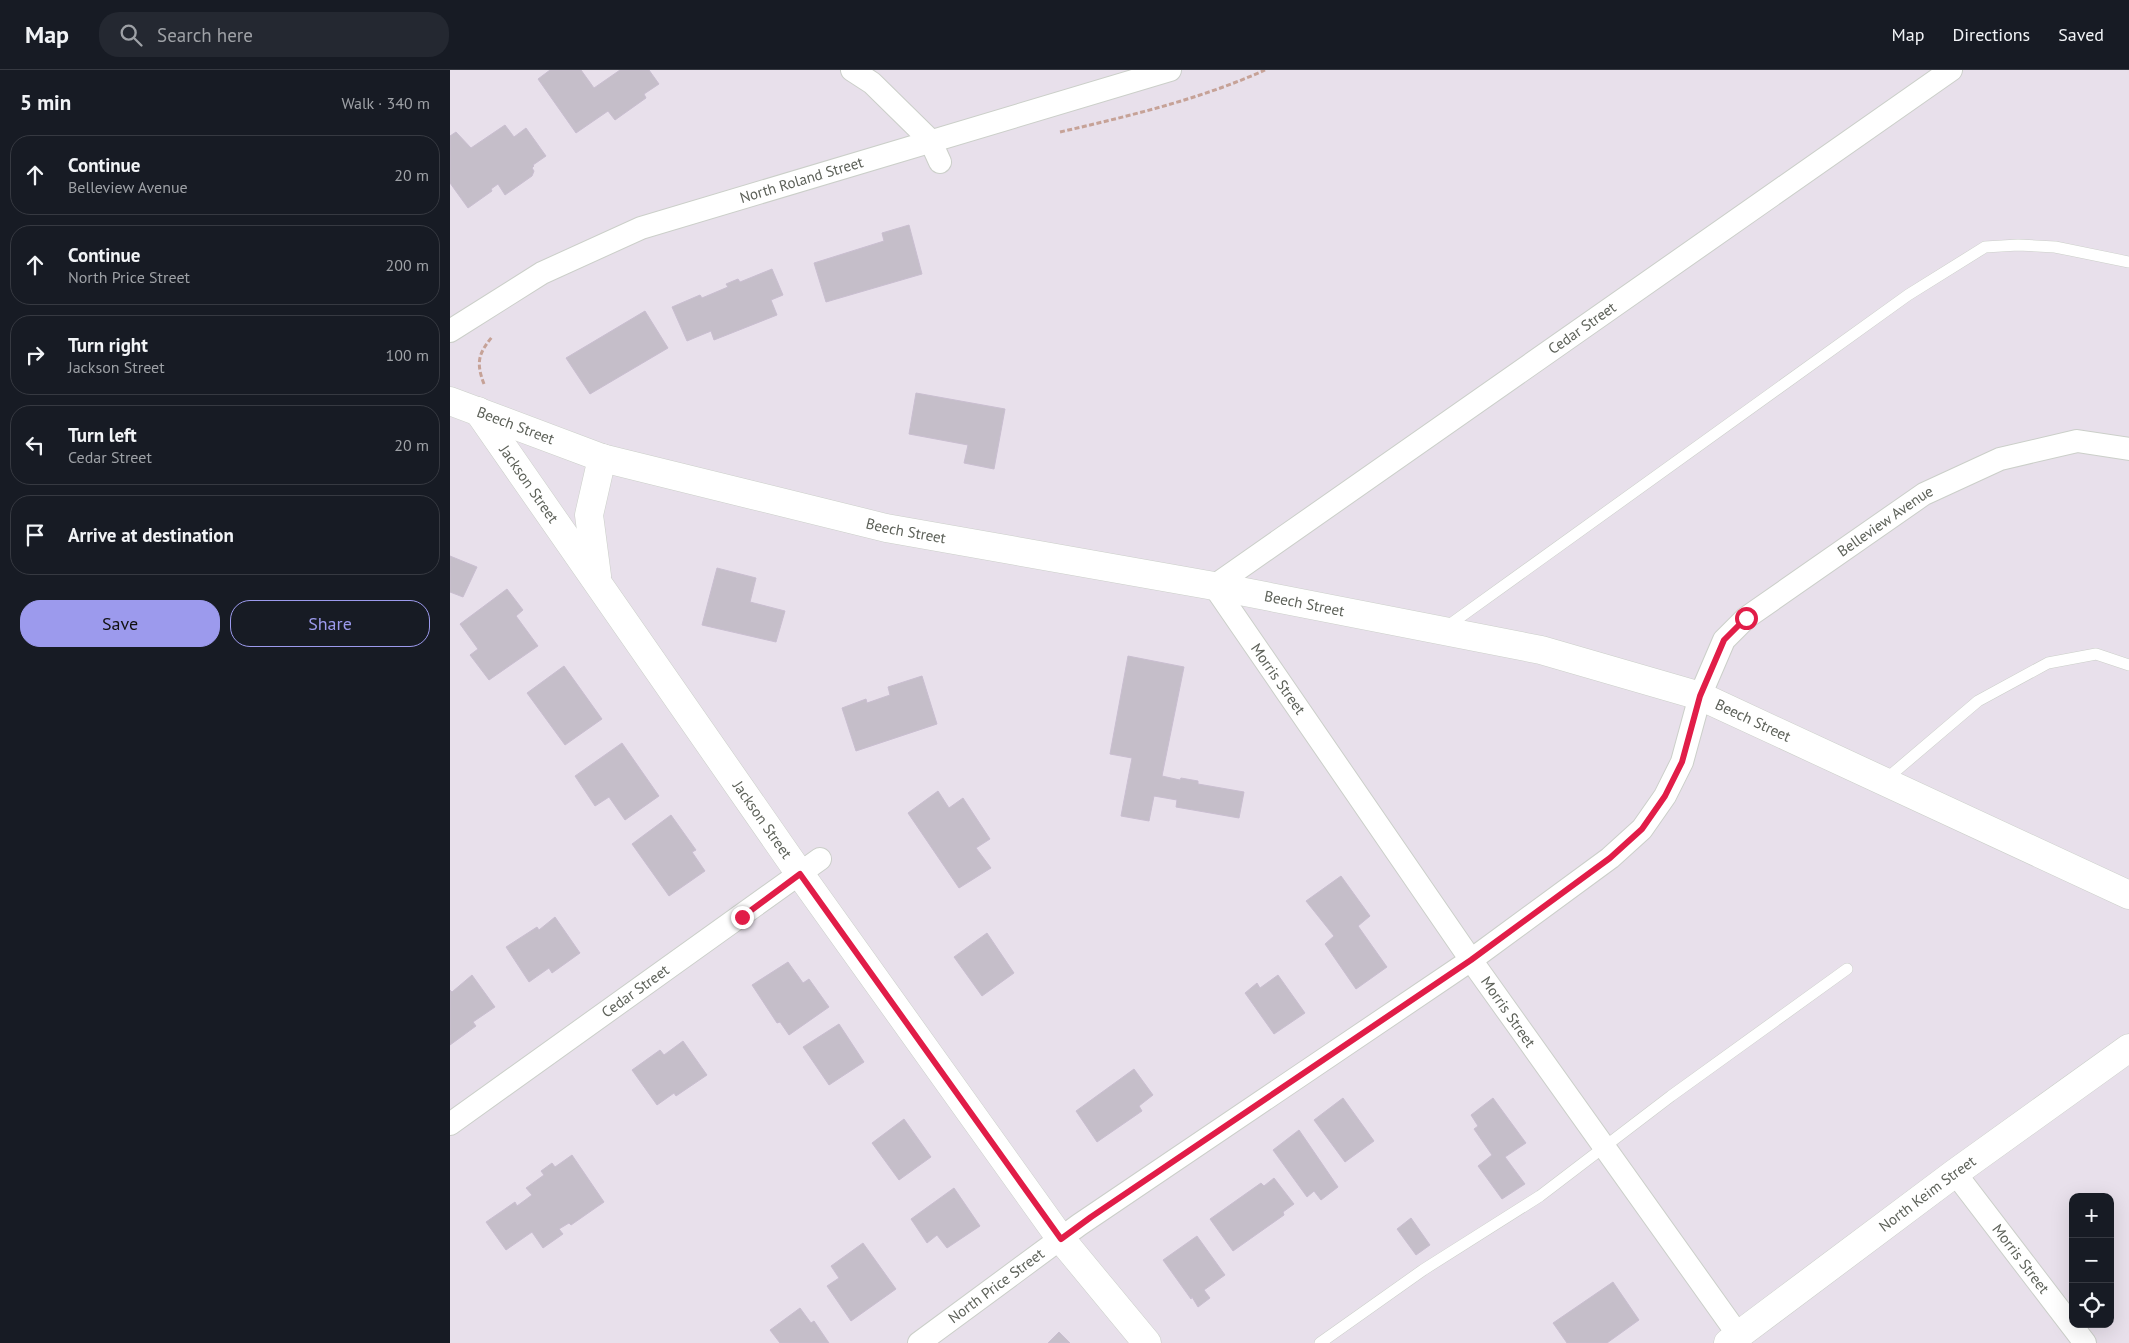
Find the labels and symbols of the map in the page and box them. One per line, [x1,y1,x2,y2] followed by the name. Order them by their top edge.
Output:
[737,152,865,207] street label: North Roland Street
[1544,297,1620,358] street label: Cedar Street
[474,402,557,448] street label: Beech Street
[495,440,563,526] street label: Jackson Street
[1833,481,1936,560] street label: Belleview Avenue
[864,513,948,547] street label: Beech Street
[1263,586,1346,620] street label: Beech Street
[1735,607,1758,630] route start
[1247,639,1310,718] street label: Morris Street
[1712,694,1794,746] street label: Beech Street
[728,776,796,862] street label: Jackson Street
[731,906,754,929] route end
[598,960,673,1021] street label: Cedar Street
[1477,972,1540,1051] street label: Morris Street
[1875,1151,1979,1236] street label: North Keim Street
[1988,1220,2054,1297] street label: Morris Street
[944,1244,1048,1327] street label: North Price Street

